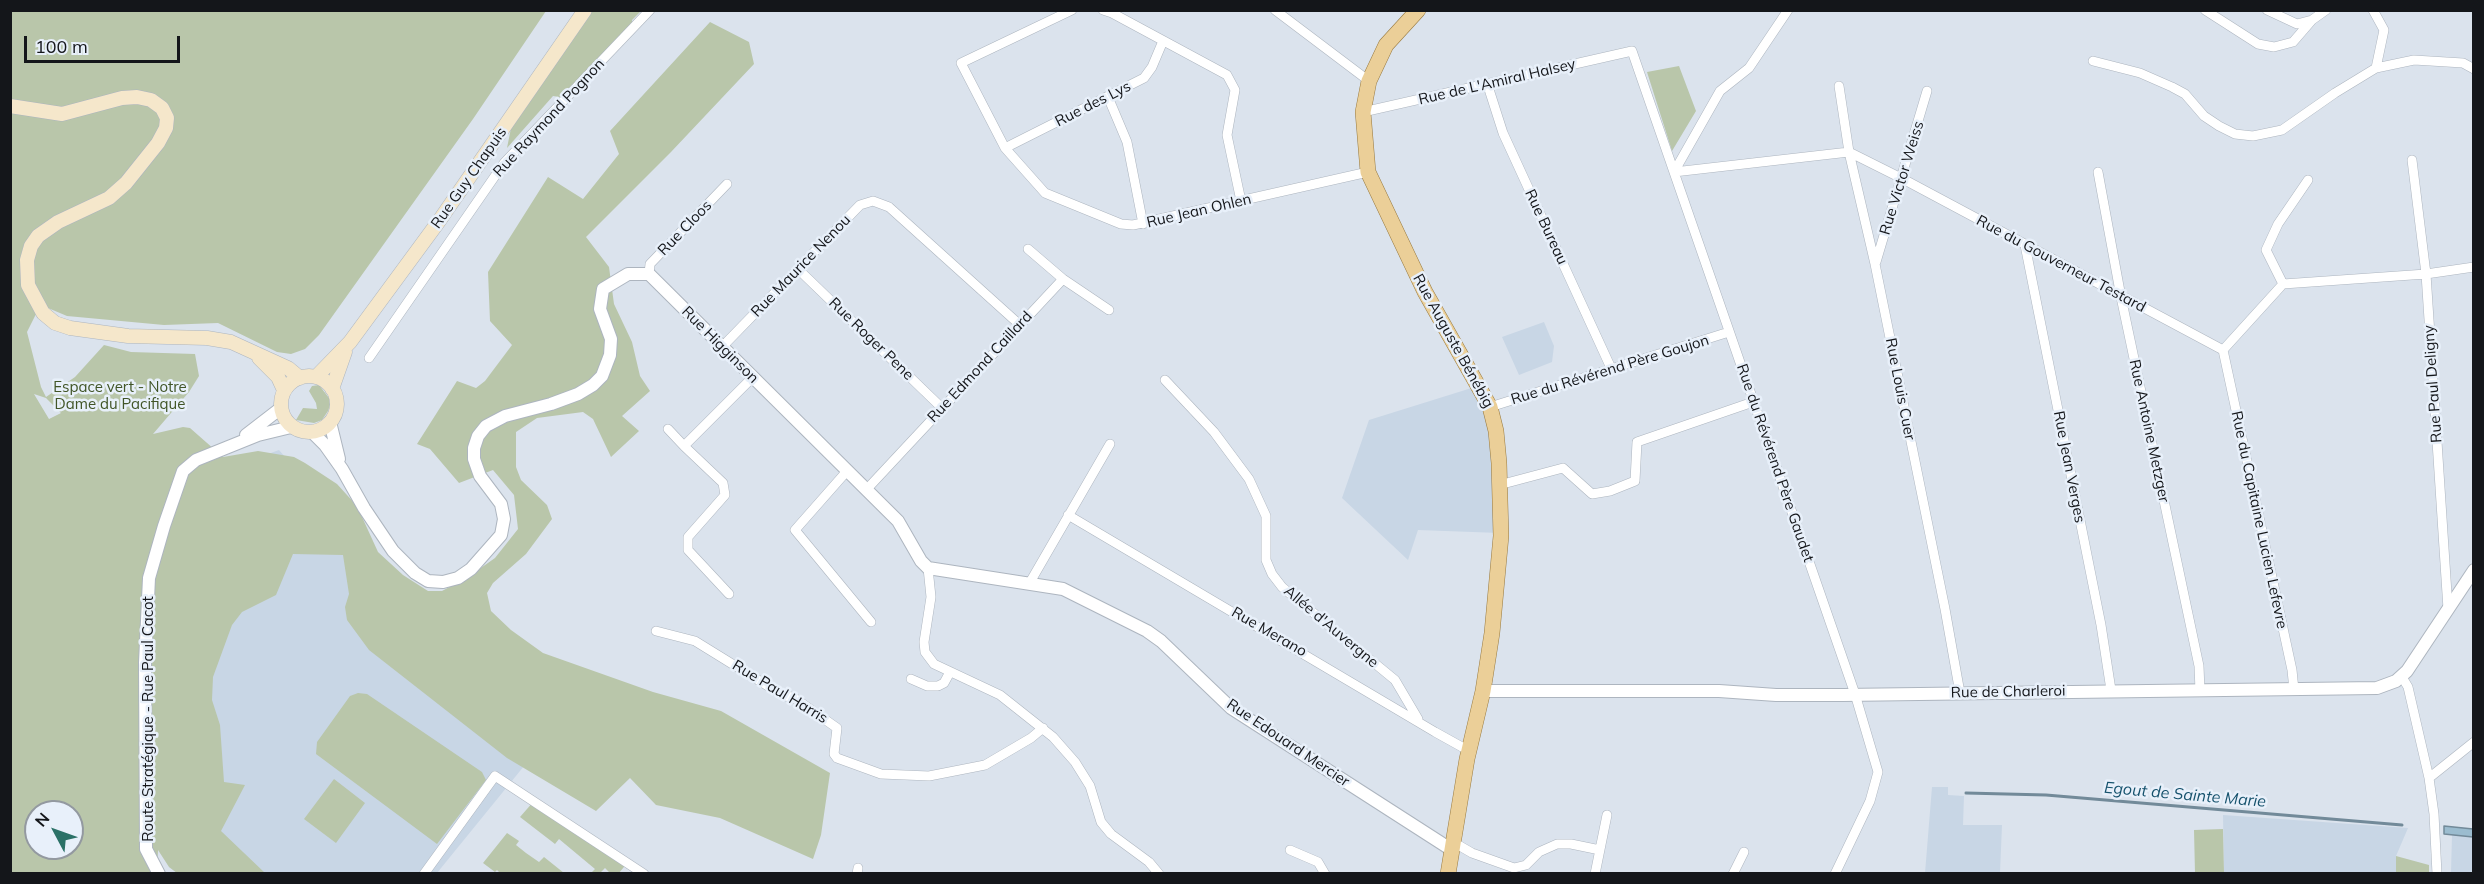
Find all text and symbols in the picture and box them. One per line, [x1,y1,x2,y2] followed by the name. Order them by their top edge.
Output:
[27,24,183,62] scale bar
[35,35,88,58] text: 100 m
[490,55,608,181] street label: Rue Raymond Pognon
[1417,55,1577,109] street label: Rue de L'Amiral Halsey
[1052,77,1134,131] street label: Rue des Lys
[1876,119,1928,237] street label: Rue Victor Weiss
[427,124,511,232] street label: Rue Guy Chapuis
[1521,186,1571,268] street label: Rue Bureau
[1145,190,1253,232] street label: Rue Jean Ohlen
[654,197,716,259] street label: Rue Cloos
[748,211,854,321] street label: Rue Maurice Nenou
[1973,212,2149,316] street label: Rue du Gouverneur Testard
[1409,271,1497,411] street label: Rue Auguste Bénébig
[825,294,917,384] street label: Rue Roger Pene
[678,303,762,387] street label: Rue Higginson
[924,308,1036,426] street label: Rue Edmond Caillard
[2420,325,2446,443] street label: Rue Paul Deligny
[1509,331,1711,409] street label: Rue du Révérend Père Goujon
[1881,336,1919,442] street label: Rue Louis Cuer
[2125,358,2173,504] street label: Rue Antoine Metzger
[1733,362,1817,564] street label: Rue du Révérend Père Gaudet
[53,378,187,413] park label: Espace vert - Notre Dame du Pacifique
[2227,409,2291,631] street label: Rue du Capitaine Lucien Lefevre
[2049,410,2089,524] street label: Rue Jean Verges
[1280,582,1382,672] street label: Allée d'Auvergne
[139,596,157,842] street label: Route Stratégique - Rue Paul Cacot
[1228,603,1310,661] street label: Rue Merano
[729,656,831,728] street label: Rue Paul Harris
[1950,682,2066,702] street label: Rue de Charleroi
[1223,695,1353,791] street label: Rue Edouard Mercier
[2103,778,2267,812] water label: Egout de Sainte Marie
[24,800,84,860] north arrow
[30,808,53,831] text: N

